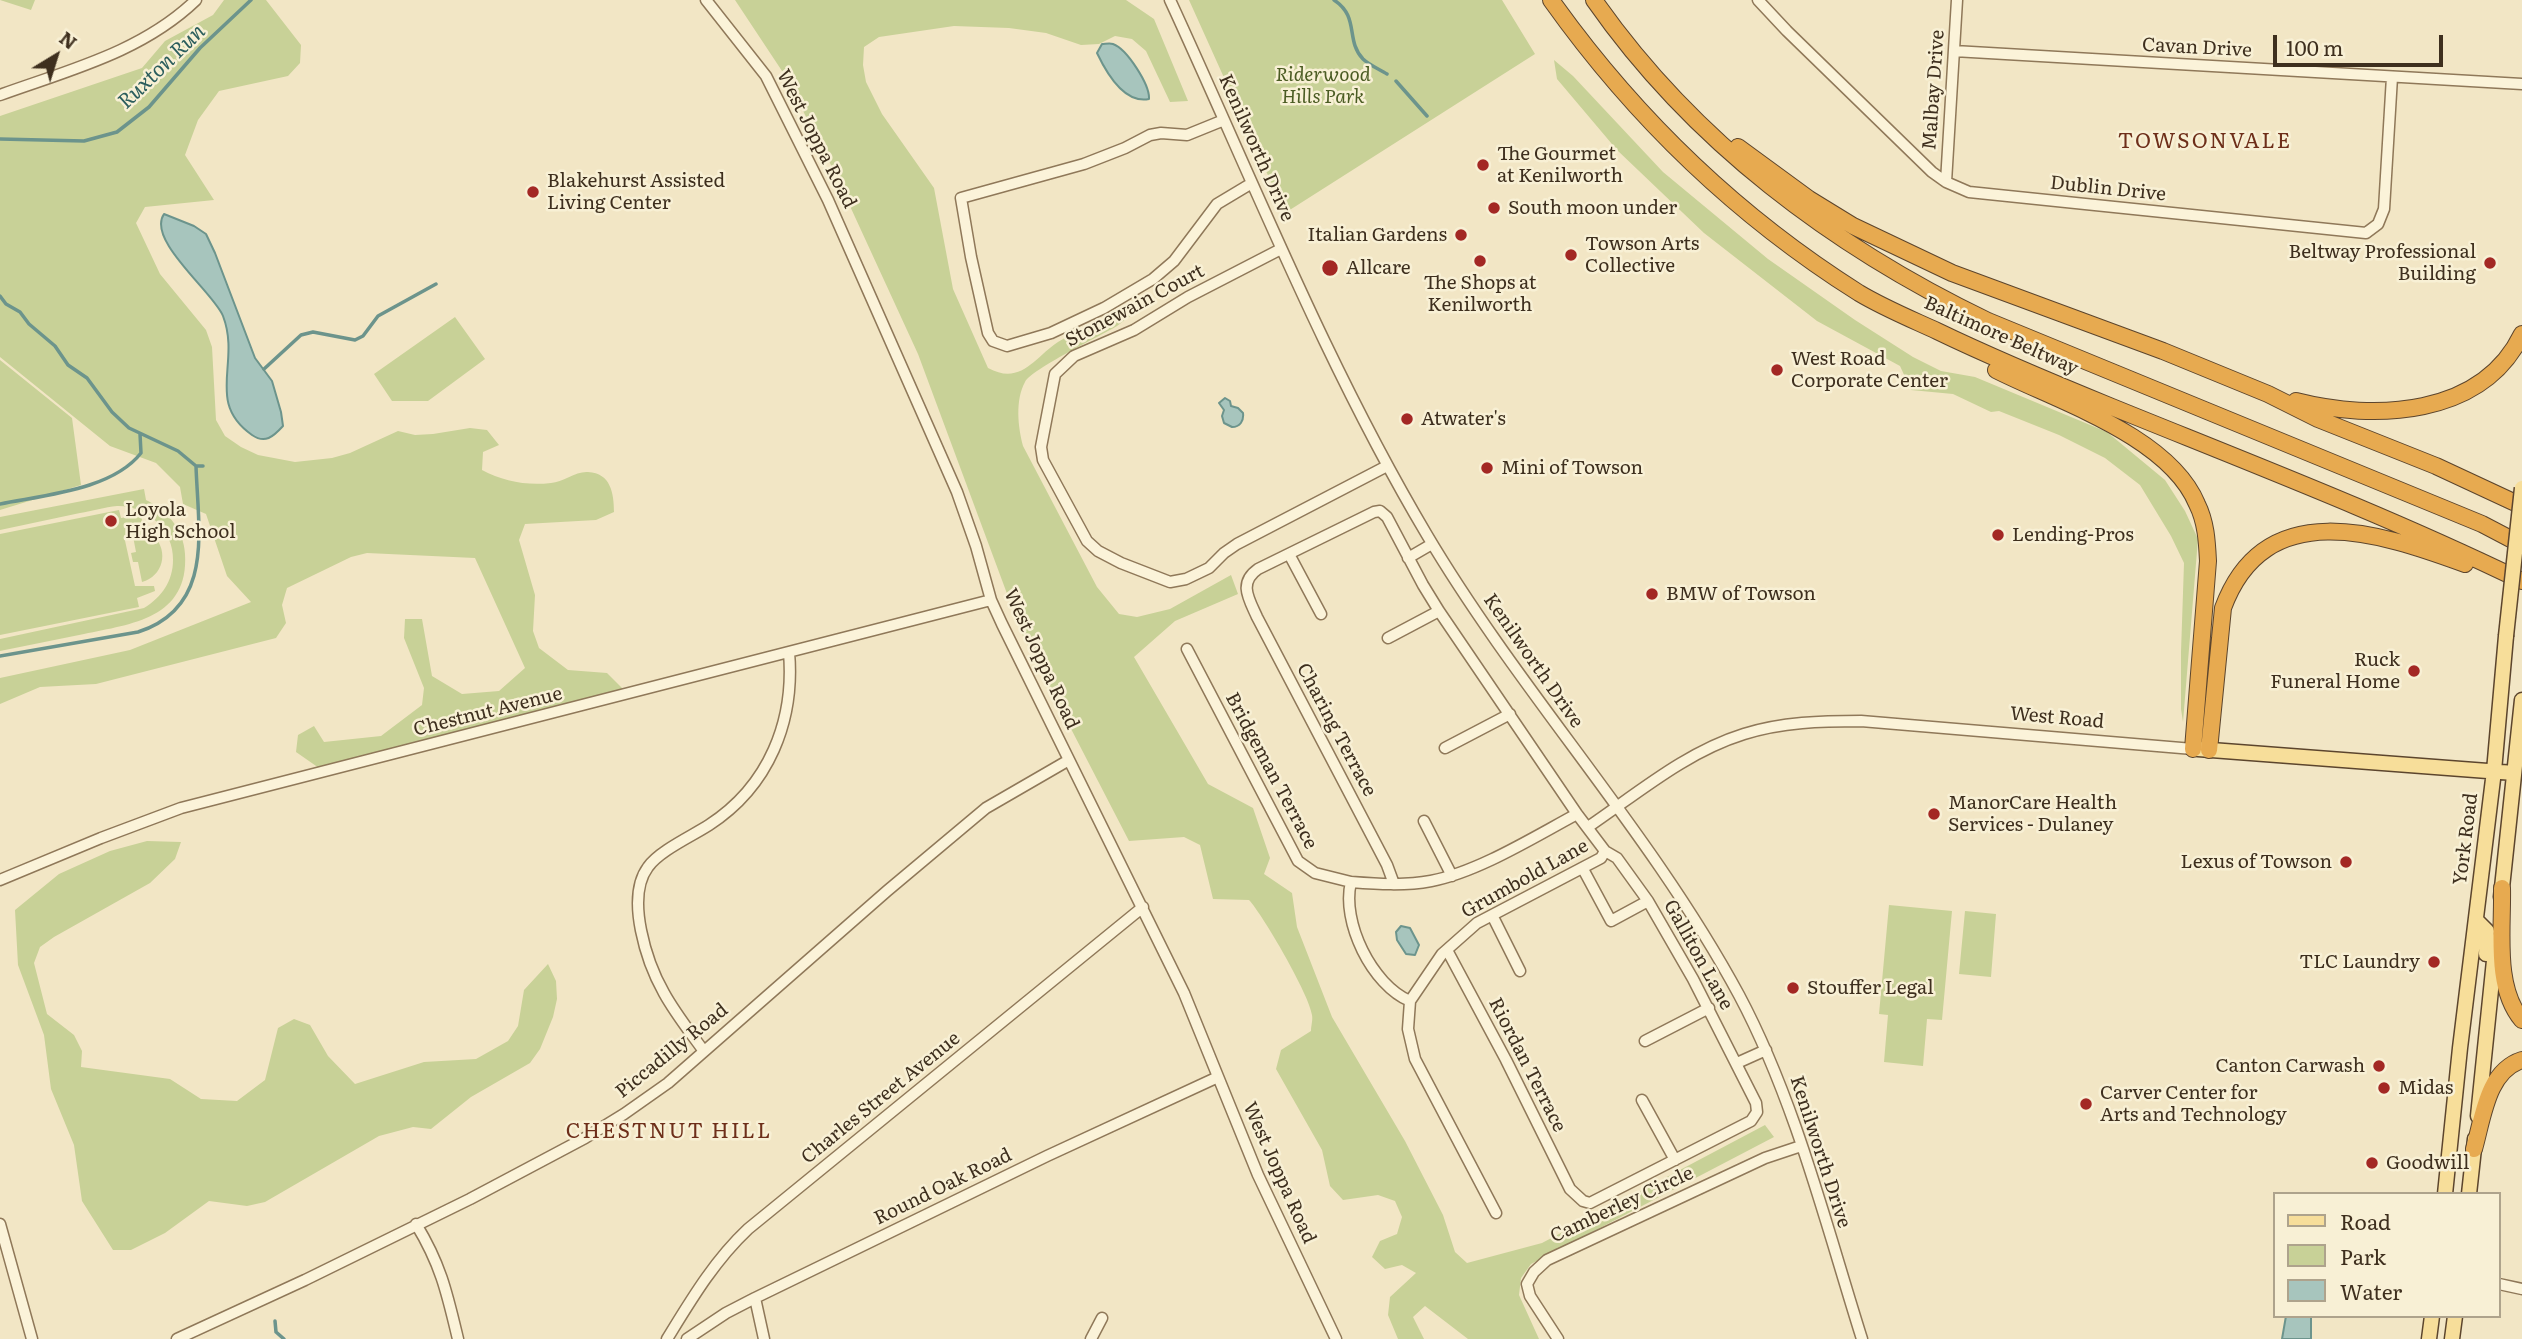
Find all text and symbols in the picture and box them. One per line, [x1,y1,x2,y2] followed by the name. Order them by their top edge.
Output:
[113,19,211,115] water label: Ruxton Run
[21,21,91,91] north arrow
[2277,21,2447,65] scale bar
[54,24,84,55] text: N
[1918,29,1950,151] street label: Malbay Drive
[2286,31,2343,62] text: 100 m
[2142,34,2252,62] street label: Cavan Drive
[1275,64,1371,108] park label: Riderwood Hills Park
[771,66,861,212] street label: West Joppa Road
[1213,71,1299,225] street label: Kenilworth Drive
[2119,129,2291,155] district label: TOWSONVALE
[1497,143,1623,187] place label: The Gourmet at Kenilworth
[1475,157,1491,173] marker: The Gourmet at Kenilworth
[547,170,725,214] place label: Blakehurst Assisted Living Center
[2049,172,2167,206] street label: Dublin Drive
[525,184,541,200] marker: Blakehurst Assisted Living Center
[1508,197,1677,219] place label: South moon under
[1486,200,1502,216] marker: South moon under
[1308,224,1447,246] place label: Italian Gardens
[1453,227,1469,243] marker: Italian Gardens
[1585,233,1699,277] place label: Towson Arts Collective
[2289,241,2476,285] place label: Beltway Professional Building
[1563,247,1579,263] marker: Towson Arts Collective
[1472,253,1488,269] marker: The Shops at Kenilworth
[2482,255,2498,271] marker: Beltway Professional Building
[1346,257,1411,279] place label: Allcare
[1320,258,1340,278] marker: Allcare
[1062,260,1208,352] street label: Stonewain Court
[1424,272,1536,316] place label: The Shops at Kenilworth
[1920,292,2082,380] street label: Baltimore Beltway
[1791,348,1948,392] place label: West Road Corporate Center
[1769,362,1785,378] marker: West Road Corporate Center
[1421,408,1506,430] place label: Atwater's
[1399,411,1415,427] marker: Atwater's
[1501,457,1643,479] place label: Mini of Towson
[1479,460,1495,476] marker: Mini of Towson
[125,499,236,543] place label: Loyola High School
[103,513,119,529] marker: Loyola High School
[2012,524,2134,546] place label: Lending-Pros
[1990,527,2006,543] marker: Lending-Pros
[1666,583,1816,605] place label: BMW of Towson
[998,585,1084,733] street label: West Joppa Road
[1644,586,1660,602] marker: BMW of Towson
[1478,590,1588,732] street label: Kenilworth Drive
[2270,649,2400,693] place label: Ruck Funeral Home
[1291,659,1381,801] street label: Charing Terrace
[2406,663,2422,679] marker: Ruck Funeral Home
[411,682,565,742] street label: Chestnut Avenue
[1220,689,1322,853] street label: Bridgeman Terrace
[2009,703,2105,733] street label: West Road
[1948,792,2117,836] place label: ManorCare Health Services - Dulaney
[2449,792,2483,886] street label: York Road
[1926,806,1942,822] marker: ManorCare Health Services - Dulaney
[1458,835,1592,923] street label: Grumbold Lane
[2181,851,2332,873] place label: Lexus of Towson
[2338,854,2354,870] marker: Lexus of Towson
[1658,896,1738,1014] street label: Galliton Lane
[2299,951,2420,973] place label: TLC Laundry
[2426,954,2442,970] marker: TLC Laundry
[1807,977,1934,999] place label: Stouffer Legal
[1785,980,1801,996] marker: Stouffer Legal
[1483,994,1571,1136] street label: Riordan Terrace
[611,999,733,1103] street label: Piccadilly Road
[797,1027,965,1169] street label: Charles Street Avenue
[2215,1055,2365,1077] place label: Canton Carwash
[2371,1058,2387,1074] marker: Canton Carwash
[1785,1073,1855,1231] street label: Kenilworth Drive
[2398,1077,2453,1099] place label: Midas
[2376,1080,2392,1096] marker: Midas
[2100,1082,2287,1126] place label: Carver Center for Arts and Technology
[2078,1096,2094,1112] marker: Carver Center for Arts and Technology
[1238,1099,1320,1247] street label: West Joppa Road
[567,1119,771,1145] district label: CHESTNUT HILL
[870,1144,1016,1230] street label: Round Oak Road
[2386,1152,2469,1174] place label: Goodwill
[2364,1155,2380,1171] marker: Goodwill
[1547,1162,1697,1248] street label: Camberley Circle
[2274,1192,2501,1318] legend
[2340,1205,2391,1236] text: Road
[2340,1240,2386,1271] text: Park
[2340,1275,2402,1306] text: Water

